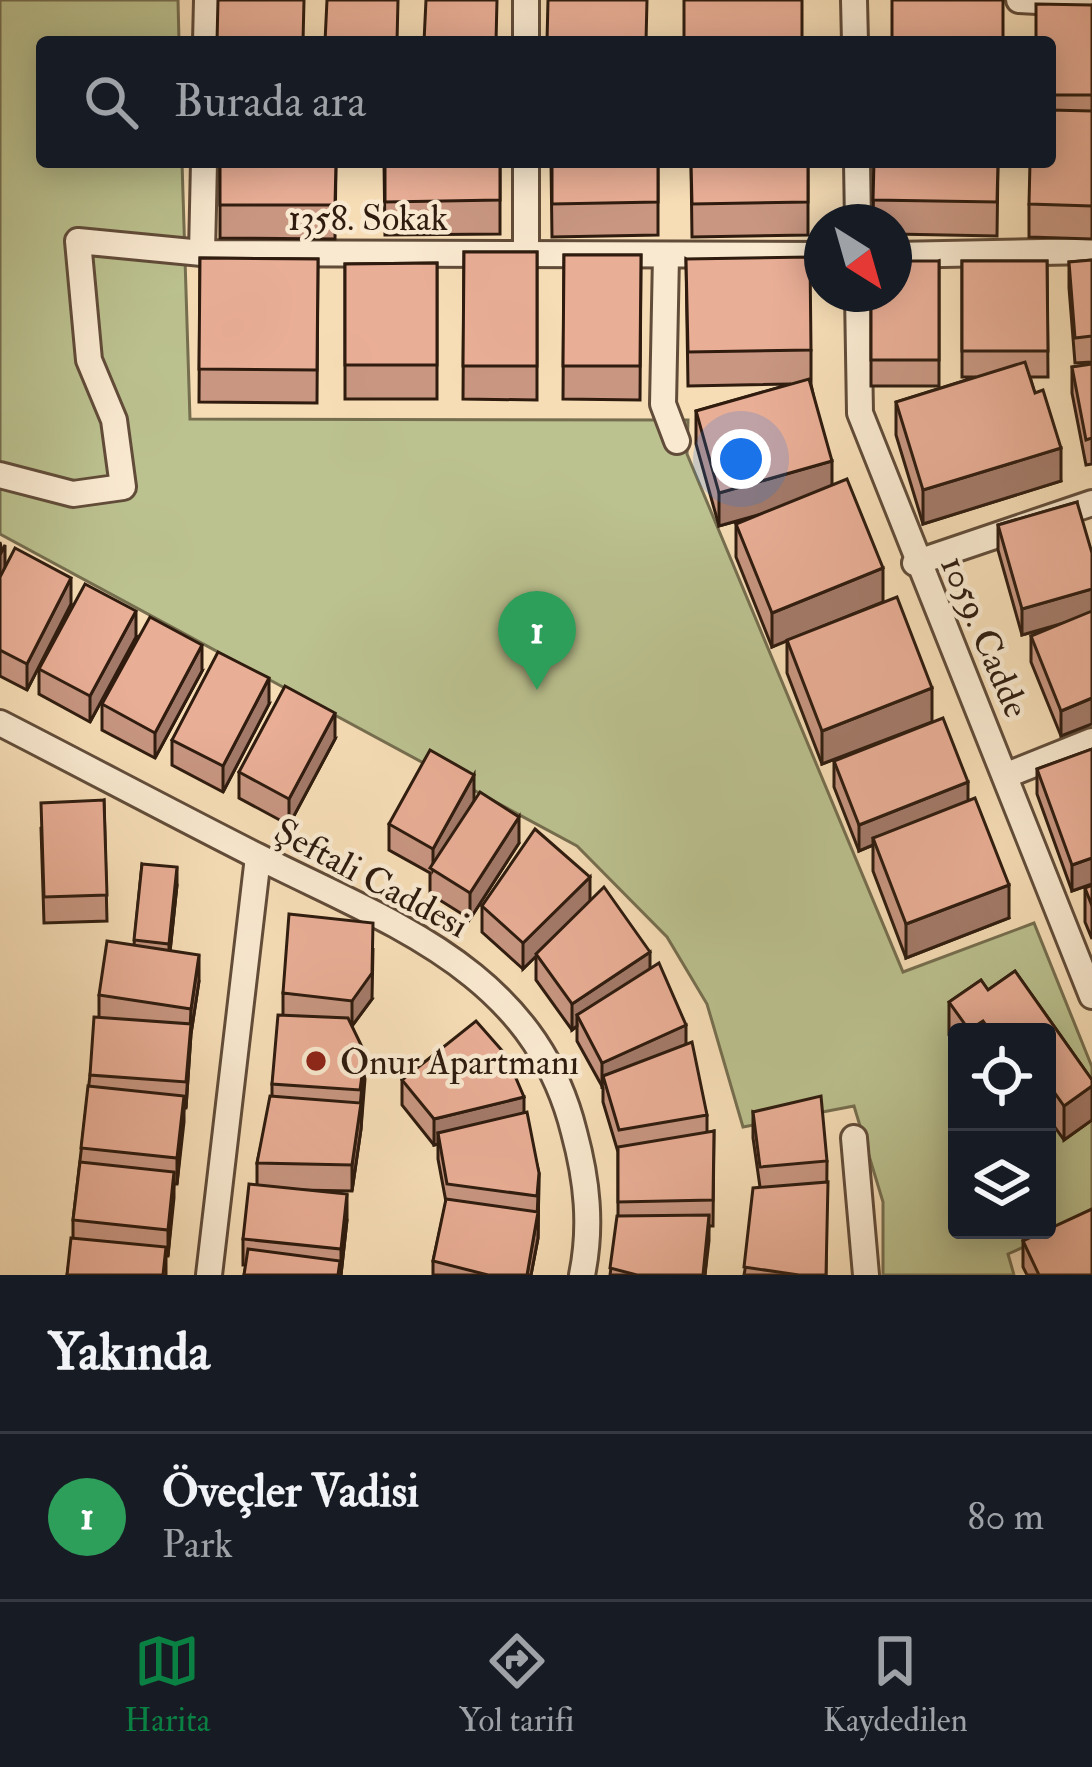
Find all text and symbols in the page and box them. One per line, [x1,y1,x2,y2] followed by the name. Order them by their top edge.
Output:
[36,36,1056,168] search box
[78,69,144,135] icon: search
[174,74,366,130] text: Burada ara
[288,196,448,241] street label: 1358. Sokak
[804,204,912,312] north arrow
[711,429,771,489] your location
[930,549,1039,724] street label: 1059. Cadde
[498,591,576,690] pin: 1
[267,808,476,948] street label: Şeftali Caddesi
[948,1023,1056,1239] map controls
[948,1023,1056,1131] button: locate
[340,1040,579,1085] place label: Onur Apartmanı
[303,1048,329,1074] marker: Onur Apartmanı
[948,1131,1056,1239] button: layers
[48,1321,210,1385] text: Yakında
[162,1464,419,1520] text: Öveçler Vadisi
[80,1492,94,1541] text: 1
[967,1492,1044,1541] text: 80 m
[162,1520,233,1569] text: Park
[124,1628,210,1741] tab: Harita
[459,1628,574,1741] tab: Yol tarifi
[823,1628,968,1741] tab: Kaydedilen

